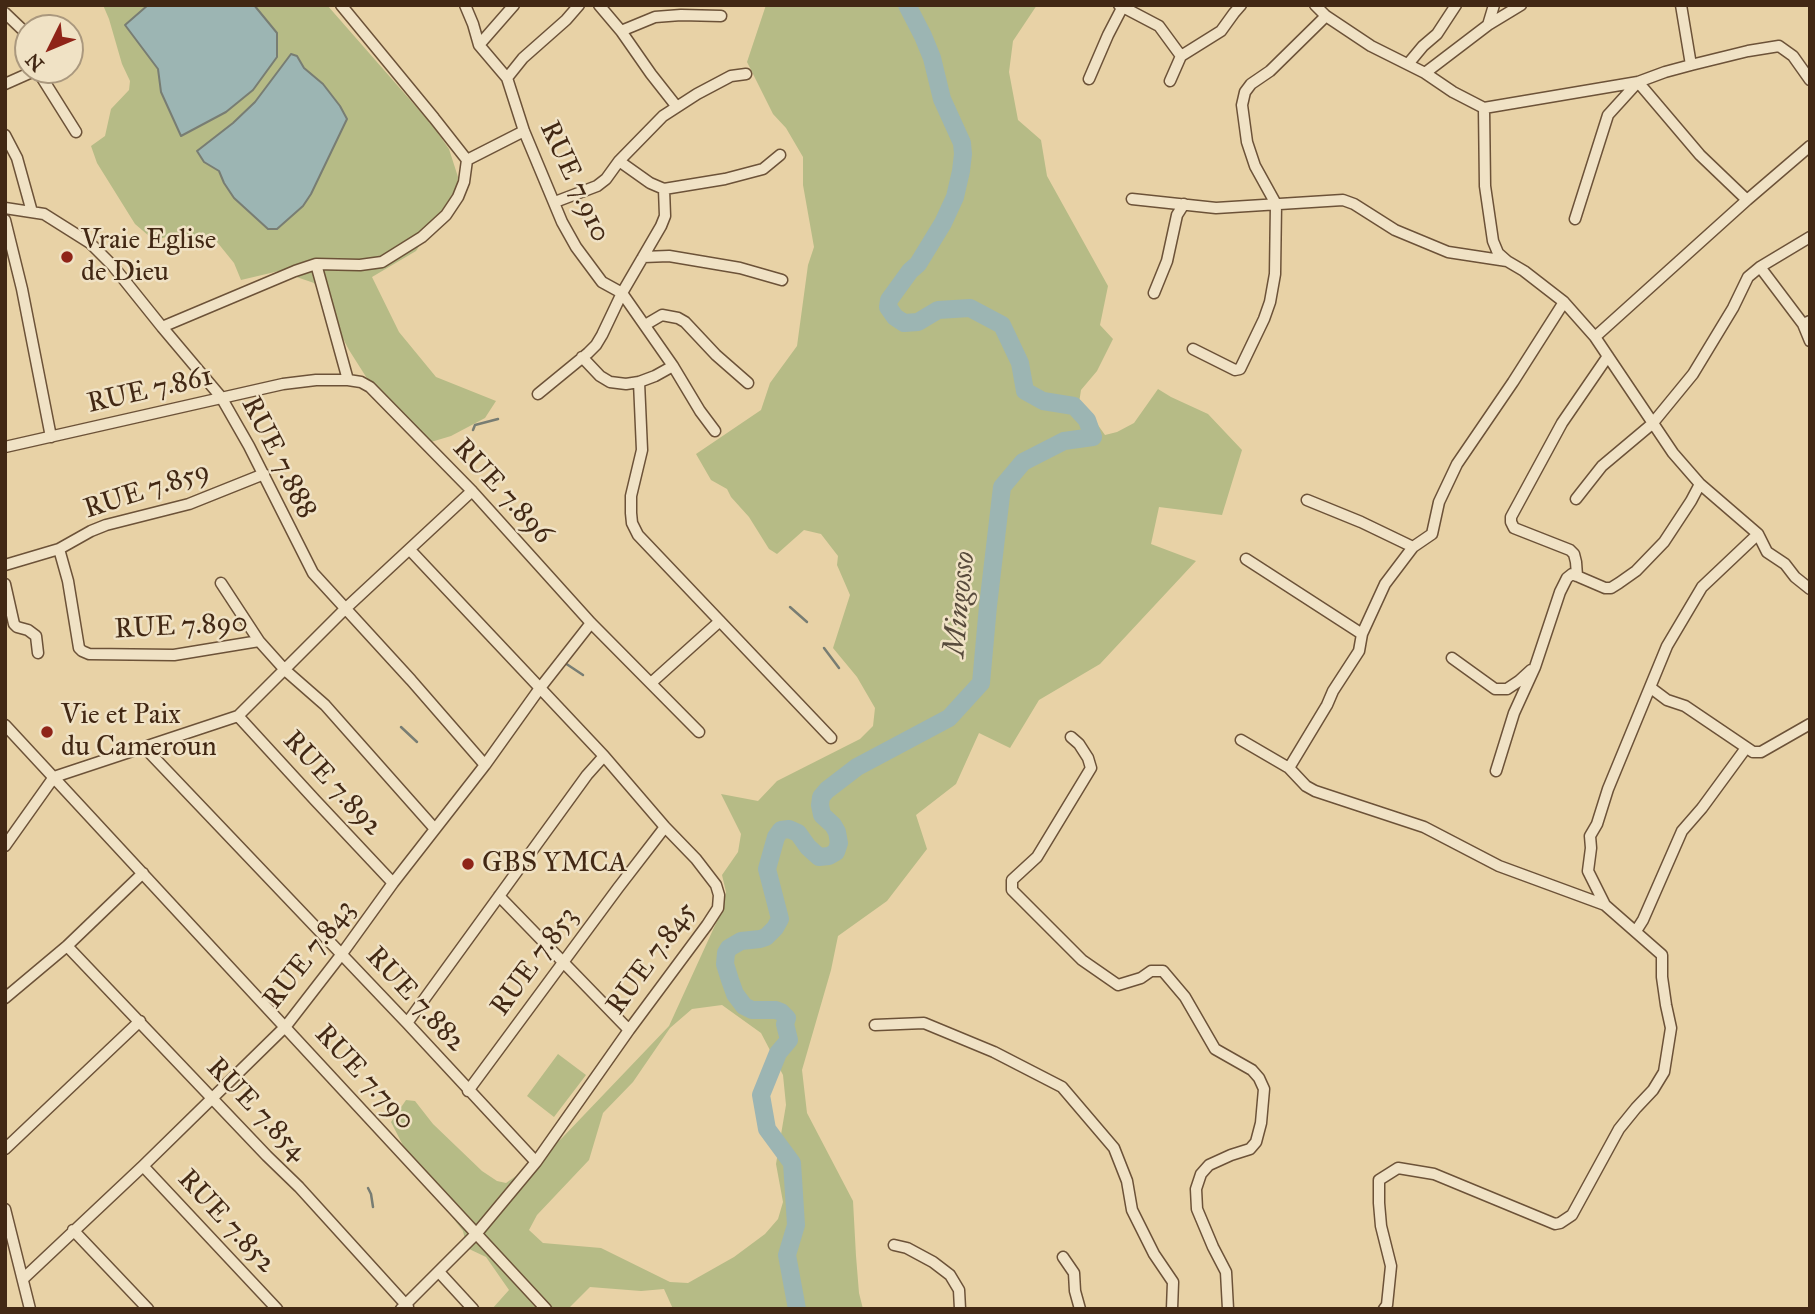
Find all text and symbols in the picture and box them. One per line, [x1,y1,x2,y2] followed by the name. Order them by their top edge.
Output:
[14,14,84,84] north arrow
[21,49,49,76] text: N
[531,116,617,248] street label: RUE 7.910
[81,224,216,290] place label: Vraie Eglise de Dieu
[59,249,75,265] marker: Vraie Eglise de Dieu
[84,360,216,422] street label: RUE 7.861
[233,392,323,524] street label: RUE 7.888
[445,432,559,552] street label: RUE 7.896
[80,455,214,527] street label: RUE 7.859
[938,550,984,658] water label: Mingosso
[113,607,249,647] street label: RUE 7.890
[61,699,217,765] place label: Vie et Paix du Cameroun
[39,724,55,740] marker: Vie et Paix du Cameroun
[275,725,389,843] street label: RUE 7.892
[482,847,627,881] place label: GBS YMCA
[460,856,476,872] marker: GBS YMCA
[257,894,363,1016] street label: RUE 7.843
[600,896,704,1022] street label: RUE 7.845
[484,901,586,1023] street label: RUE 7.853
[358,941,472,1059] street label: RUE 7.882
[307,1018,421,1138] street label: RUE 7.790
[199,1052,313,1168] street label: RUE 7.854
[170,1163,282,1281] street label: RUE 7.852

